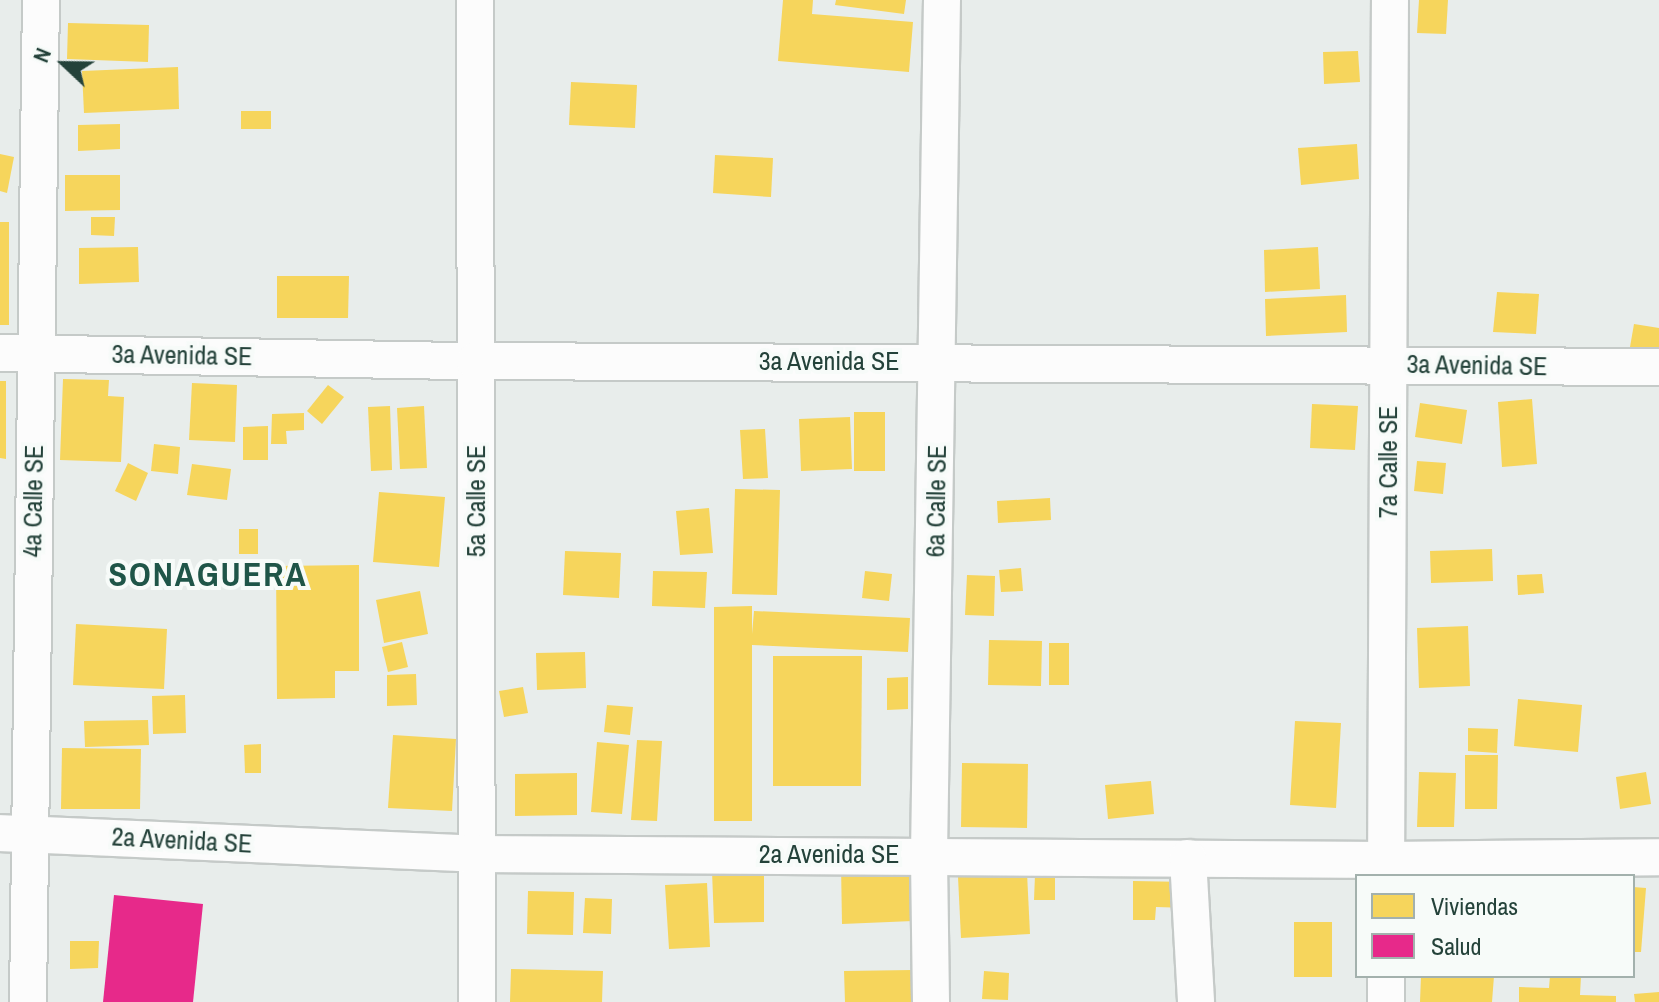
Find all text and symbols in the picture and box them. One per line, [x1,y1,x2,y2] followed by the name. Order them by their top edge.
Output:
[24,24,104,104] north arrow
[25,43,58,67] text: N
[111,338,253,372] street label: 3a Avenida SE
[758,345,900,377] street label: 3a Avenida SE
[1406,348,1548,382] street label: 3a Avenida SE
[1372,406,1404,518] street label: 7a Calle SE
[16,444,50,558] street label: 4a Calle SE
[919,444,953,558] street label: 6a Calle SE
[460,445,492,557] street label: 5a Calle SE
[108,555,308,595] district label: SONAGUERA
[110,821,254,859] street label: 2a Avenida SE
[758,838,900,870] street label: 2a Avenida SE
[1355,874,1635,978] legend
[1431,890,1518,922] text: Viviendas
[1431,930,1481,962] text: Salud

